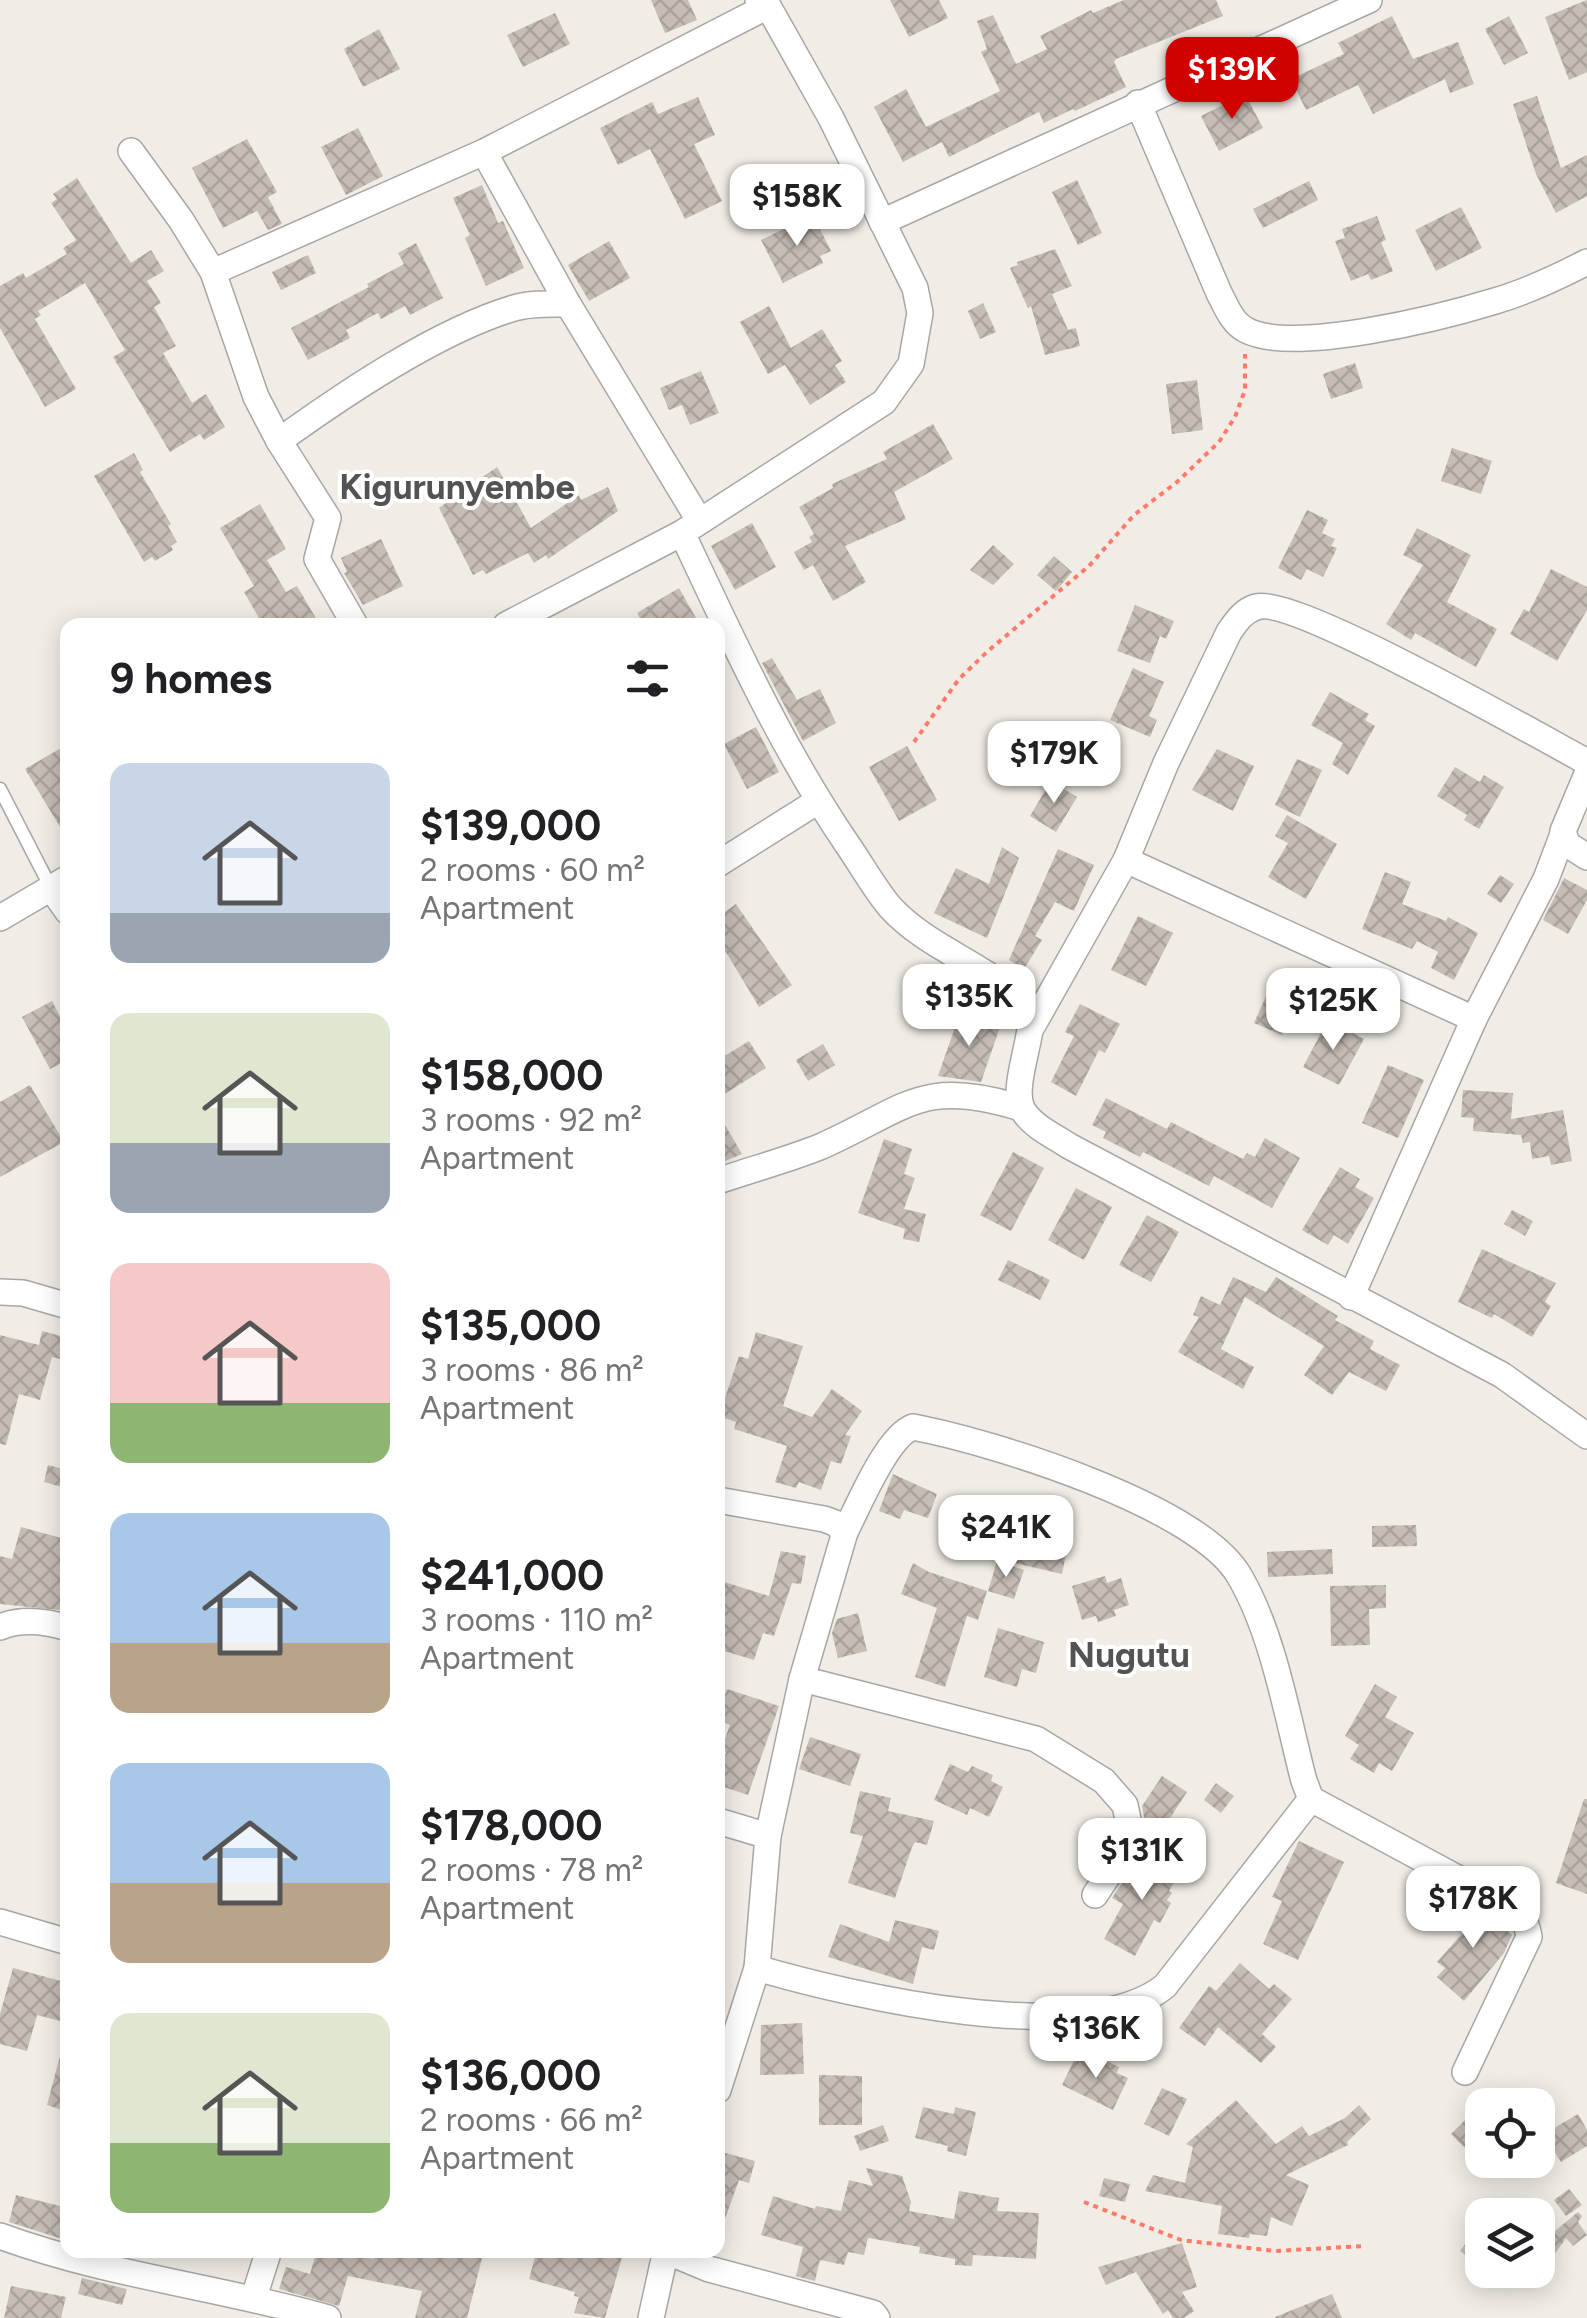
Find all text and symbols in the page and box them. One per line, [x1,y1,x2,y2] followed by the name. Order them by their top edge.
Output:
[1162,37,1302,122] pin: $139K
[1188,50,1276,88] text: $139K
[727,164,867,249] pin: $158K
[752,177,842,215] text: $158K
[339,466,575,508] district label: Kigurunyembe
[620,651,675,706] icon: filters
[110,653,272,704] text: 9 homes
[984,721,1124,806] pin: $179K
[1010,734,1098,772] text: $179K
[420,800,601,851] text: $139,000
[190,803,310,923] icon: home
[420,851,645,889] text: 2 rooms · 60 m²
[420,889,574,927] text: Apartment
[899,964,1039,1049] pin: $135K
[1263,968,1403,1053] pin: $125K
[925,977,1013,1015] text: $135K
[1288,981,1378,1019] text: $125K
[420,1050,604,1101] text: $158,000
[190,1053,310,1173] icon: home
[420,1101,642,1139] text: 3 rooms · 92 m²
[420,1139,574,1177] text: Apartment
[420,1300,601,1351] text: $135,000
[190,1303,310,1423] icon: home
[420,1351,644,1389] text: 3 rooms · 86 m²
[420,1389,574,1427] text: Apartment
[936,1495,1076,1580] pin: $241K
[960,1508,1052,1546] text: $241K
[420,1550,604,1601] text: $241,000
[190,1553,310,1673] icon: home
[420,1601,653,1639] text: 3 rooms · 110 m²
[1068,1634,1190,1676] district label: Nugutu
[420,1639,574,1677] text: Apartment
[420,1800,603,1851] text: $178,000
[190,1803,310,1923] icon: home
[1072,1818,1212,1903] pin: $131K
[1100,1831,1184,1869] text: $131K
[420,1851,643,1889] text: 2 rooms · 78 m²
[1403,1866,1543,1951] pin: $178K
[1428,1879,1518,1917] text: $178K
[420,1889,574,1927] text: Apartment
[1026,1996,1166,2081] pin: $136K
[1052,2009,1140,2047] text: $136K
[420,2050,601,2101] text: $136,000
[190,2053,310,2173] icon: home
[1465,2088,1555,2288] map controls
[1465,2088,1555,2178] button: locate
[420,2101,643,2139] text: 2 rooms · 66 m²
[420,2139,574,2177] text: Apartment
[1465,2198,1555,2288] button: layers

